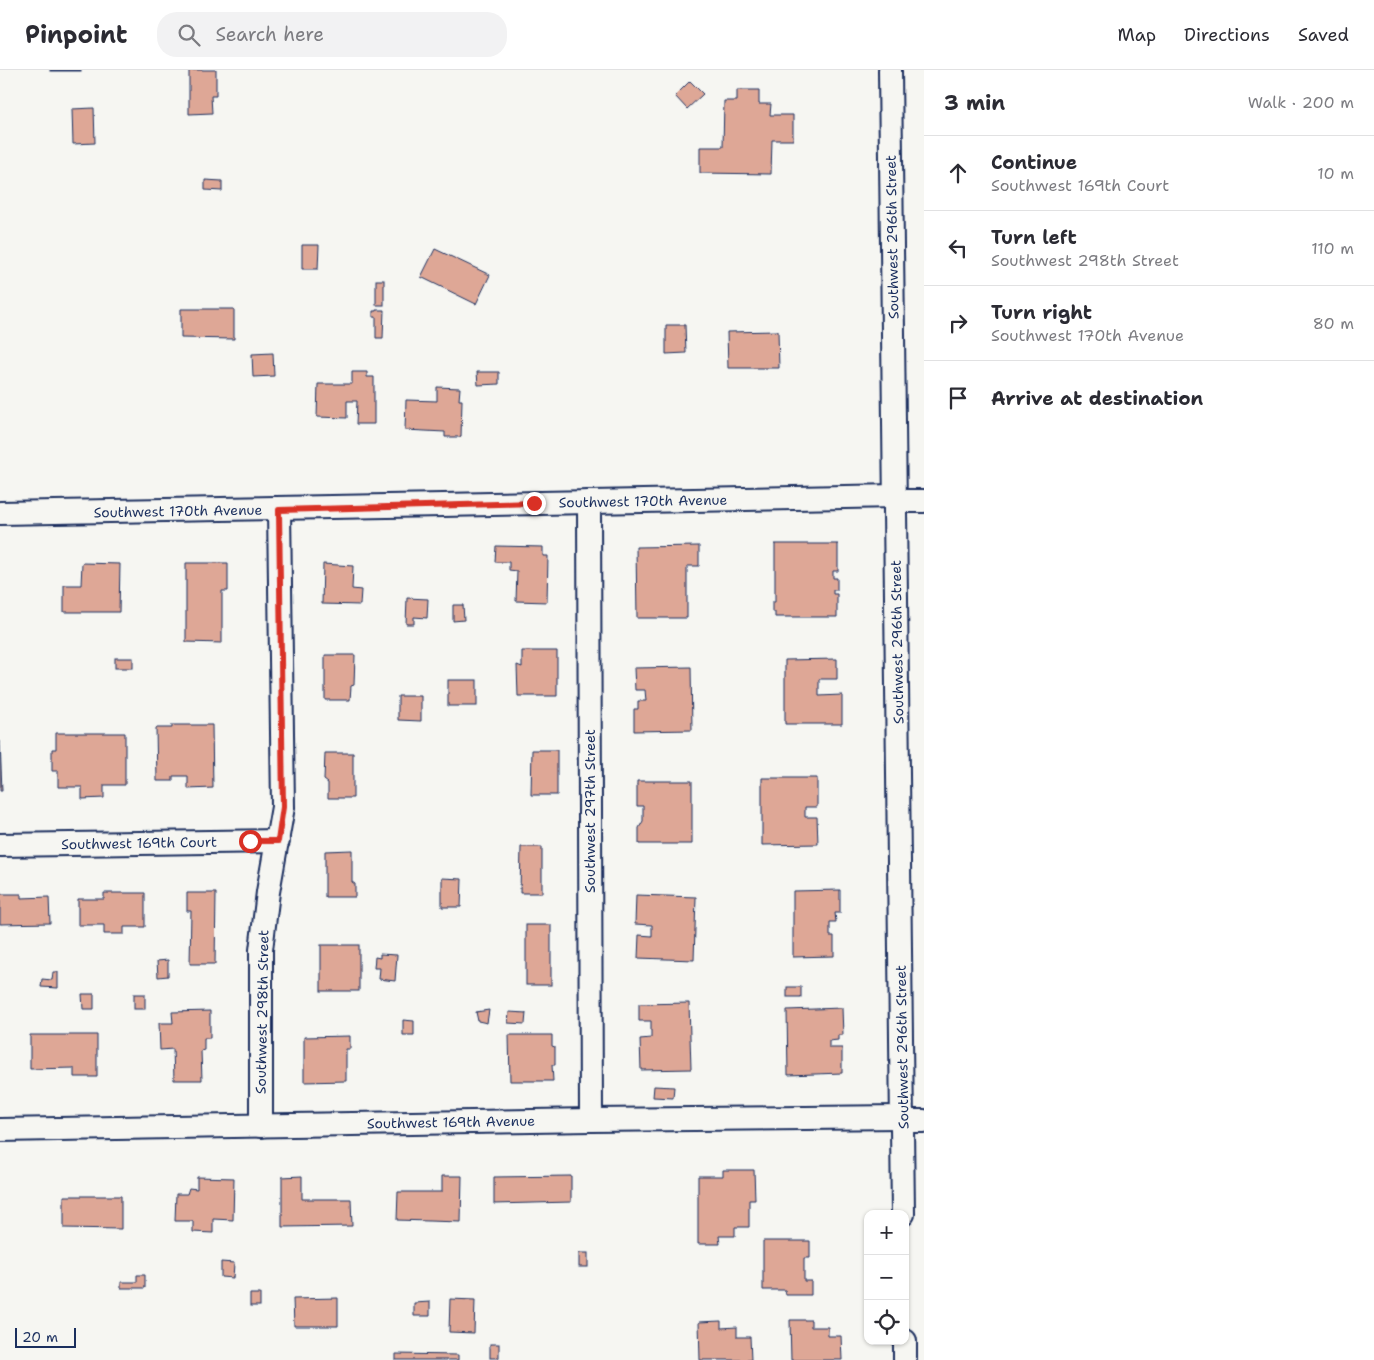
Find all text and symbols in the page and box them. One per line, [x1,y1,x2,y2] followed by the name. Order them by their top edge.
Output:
[157,12,507,57] search box
[25,19,127,51] text: Pinpoint
[175,21,203,49] icon: search
[215,22,324,47] text: Search here
[1118,23,1156,47] text: Map
[1184,23,1270,47] text: Directions
[1298,23,1349,47] text: Saved
[944,89,1005,117] text: 3 min
[1248,92,1354,113] text: Walk · 200 m
[991,150,1077,175] text: Continue
[882,155,902,319] street label: Southwest 296th Street
[944,159,972,187] icon: ahead
[1317,163,1354,184] text: 10 m
[991,175,1169,196] text: Southwest 169th Court
[991,225,1077,250] text: Turn left
[944,234,972,262] icon: left
[1311,238,1354,259] text: 110 m
[991,250,1179,271] text: Southwest 298th Street
[991,300,1092,325] text: Turn right
[944,309,972,337] icon: right
[1313,313,1354,334] text: 80 m
[991,325,1184,346] text: Southwest 170th Avenue
[944,384,972,412] icon: arrive
[991,386,1203,411] text: Arrive at destination
[558,491,728,511] street label: Southwest 170th Avenue
[523,492,546,515] route end
[93,501,263,521] street label: Southwest 170th Avenue
[887,560,907,724] street label: Southwest 296th Street
[581,729,599,893] street label: Southwest 297th Street
[239,830,262,853] route start
[61,833,217,853] street label: Southwest 169th Court
[252,930,272,1094] street label: Southwest 298th Street
[892,965,912,1129] street label: Southwest 296th Street
[367,1112,535,1132] street label: Southwest 169th Avenue
[864,1210,909,1345] map controls
[864,1210,909,1255] button: +
[864,1255,909,1300] button: −
[864,1300,909,1345] button: locate
[15,1325,76,1348] scale bar
[22,1328,58,1346] text: 20 m

